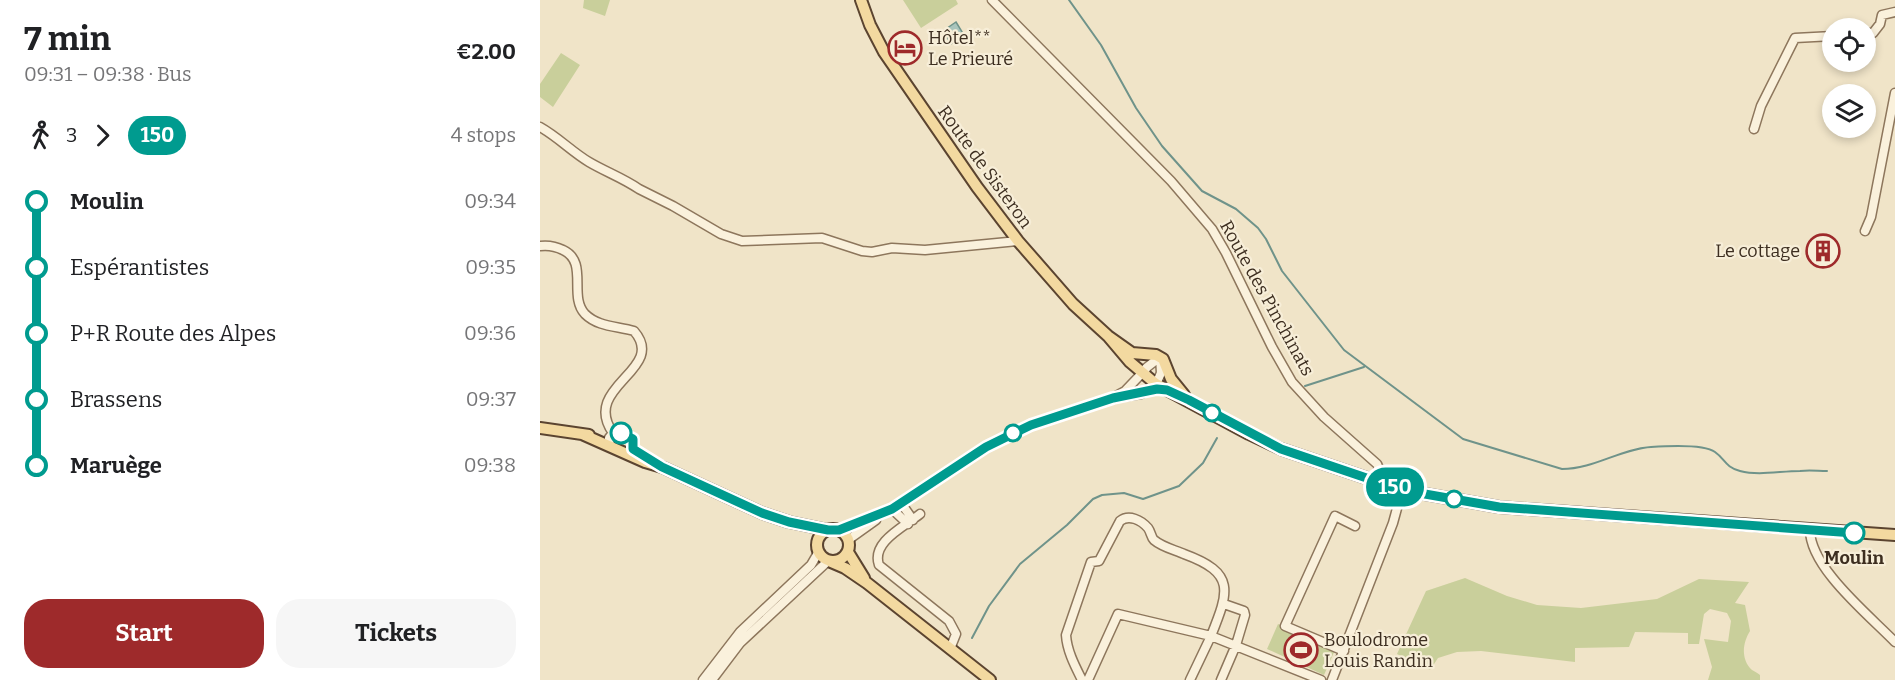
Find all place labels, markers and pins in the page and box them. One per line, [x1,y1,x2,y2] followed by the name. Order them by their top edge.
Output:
[928,27,1013,70] place label: Hôtel** Le Prieuré
[887,30,923,66] hotel icon: Hôtel** Le Prieuré
[1805,233,1841,269] building icon: Le cottage
[1715,240,1800,262] place label: Le cottage
[1203,404,1221,422] unlabelled marker
[610,422,632,444] unlabelled marker
[1004,424,1022,442] unlabelled marker
[1445,490,1463,508] unlabelled marker
[1843,522,1865,544] marker: Moulin
[1824,547,1885,569] place label: Moulin
[1324,629,1434,672] place label: Boulodrome Louis Randin
[1283,632,1319,668] sports icon: Boulodrome Louis Randin

